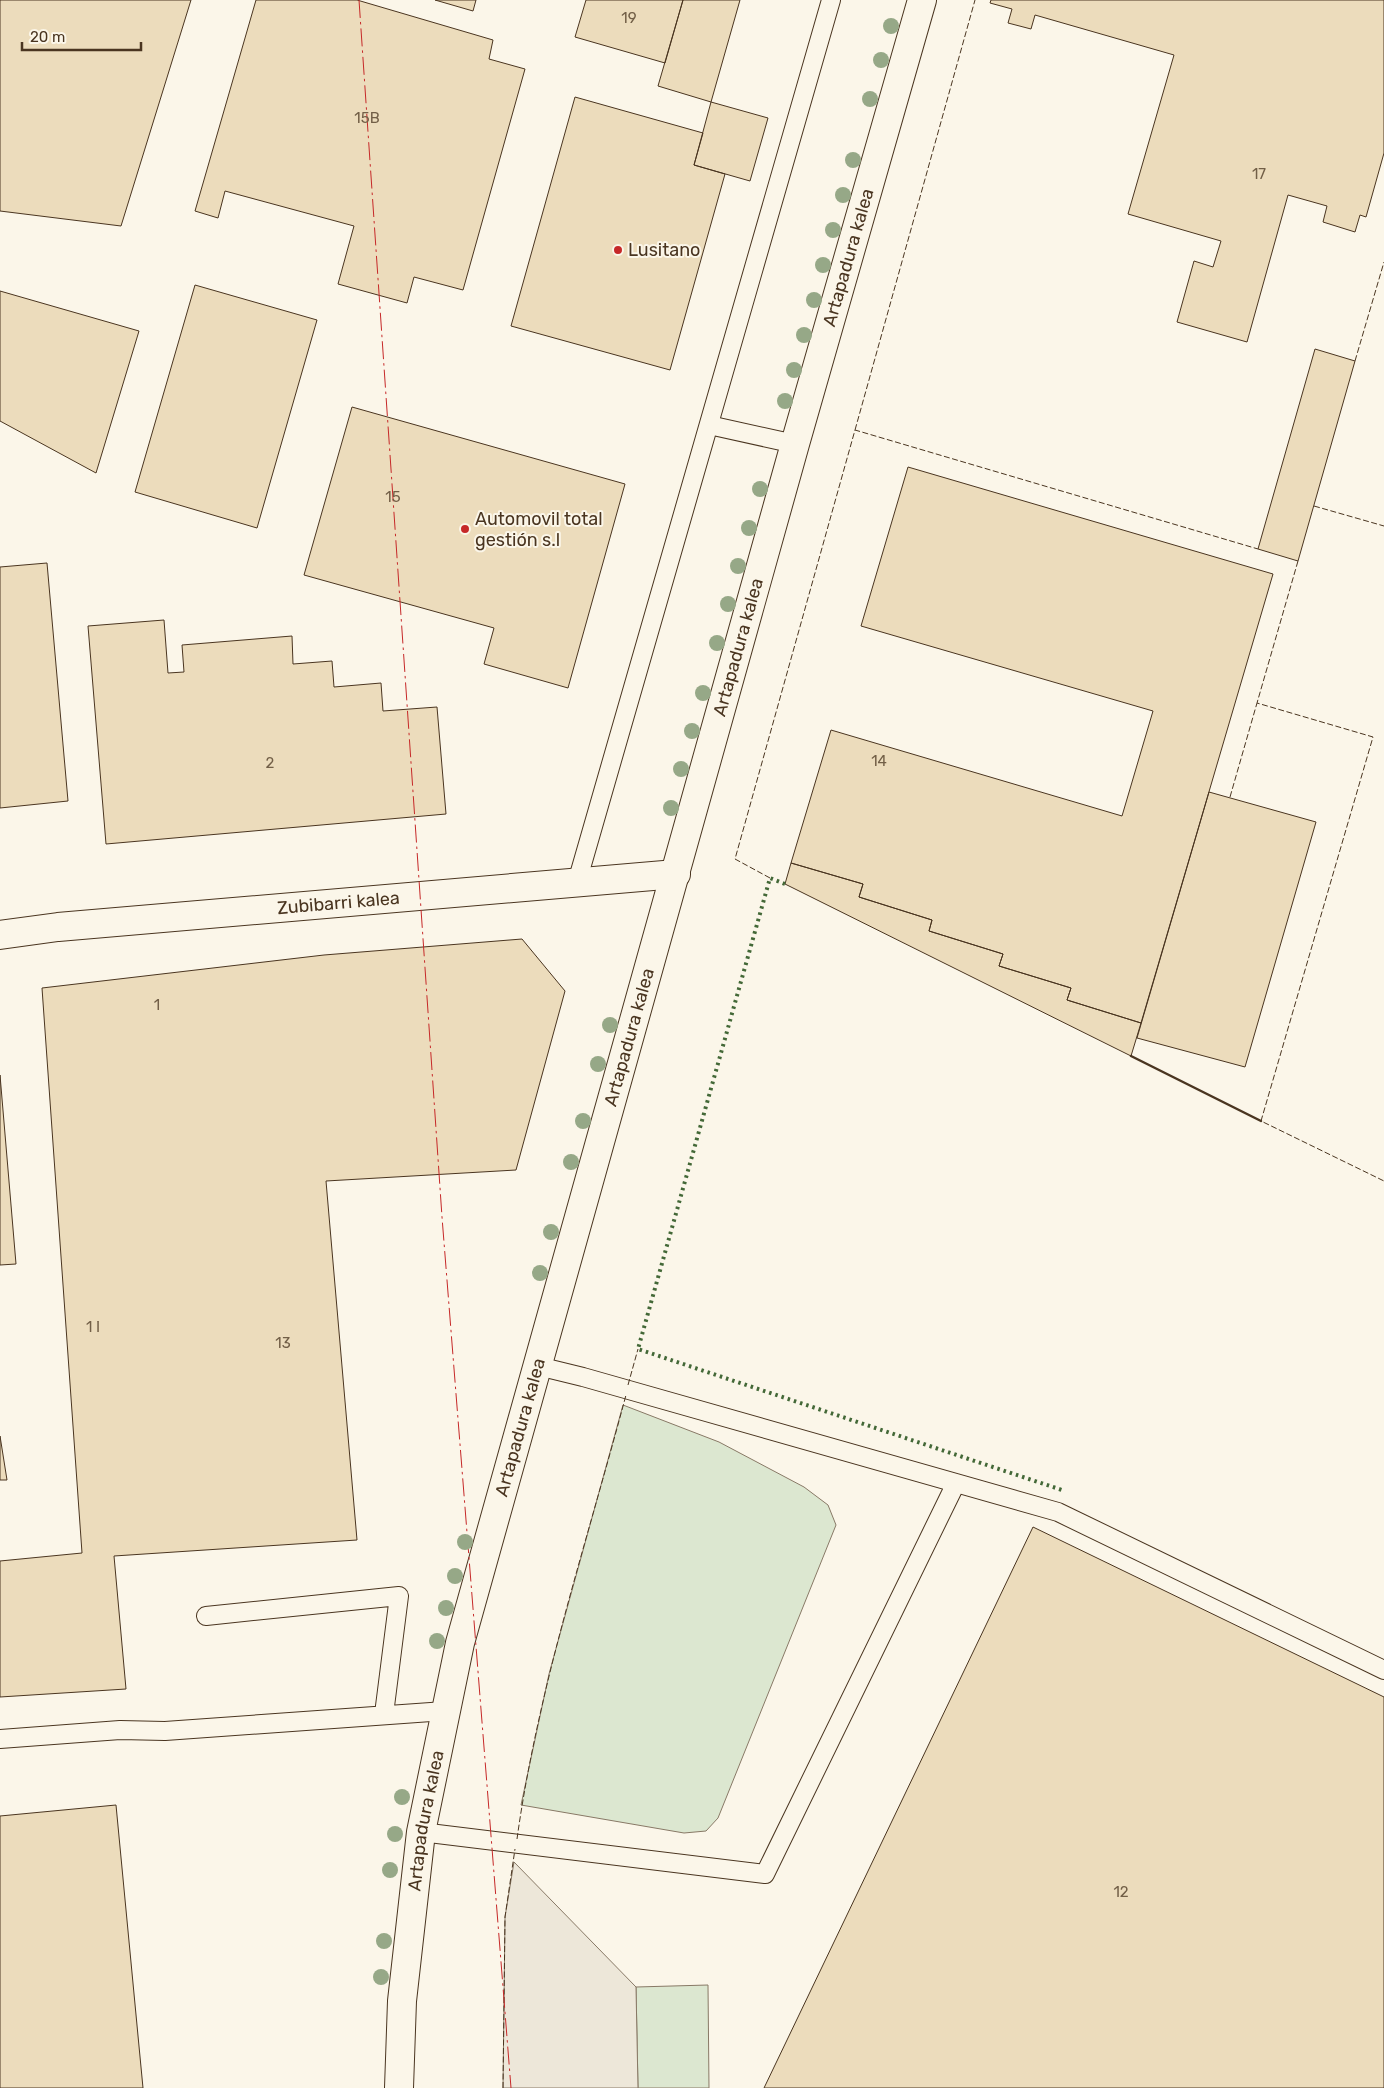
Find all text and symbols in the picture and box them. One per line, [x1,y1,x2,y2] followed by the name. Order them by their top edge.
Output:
[621,9,637,27] house number: 19
[22,20,141,52] scale bar
[30,28,65,46] text: 20 m
[354,109,380,127] house number: 15B
[1252,165,1266,183] house number: 17
[818,186,879,329] street label: Artapadura kalea
[628,239,700,261] place label: Lusitano
[612,244,624,256] marker: Lusitano
[385,488,401,506] house number: 15
[475,508,603,551] place label: Automovil total gestión s.l
[459,523,471,535] marker: Automovil total gestión s.l
[708,576,768,719] street label: Artapadura kalea
[871,752,887,770] house number: 14
[266,754,275,772] house number: 2
[276,887,401,919] street label: Zubibarri kalea
[599,966,659,1109] street label: Artapadura kalea
[154,996,160,1014] house number: 1
[86,1318,100,1336] house number: 1 I
[275,1334,291,1352] house number: 13
[490,1356,550,1499] street label: Artapadura kalea
[403,1748,449,1892] street label: Artapadura kalea
[1113,1883,1129,1901] house number: 12

